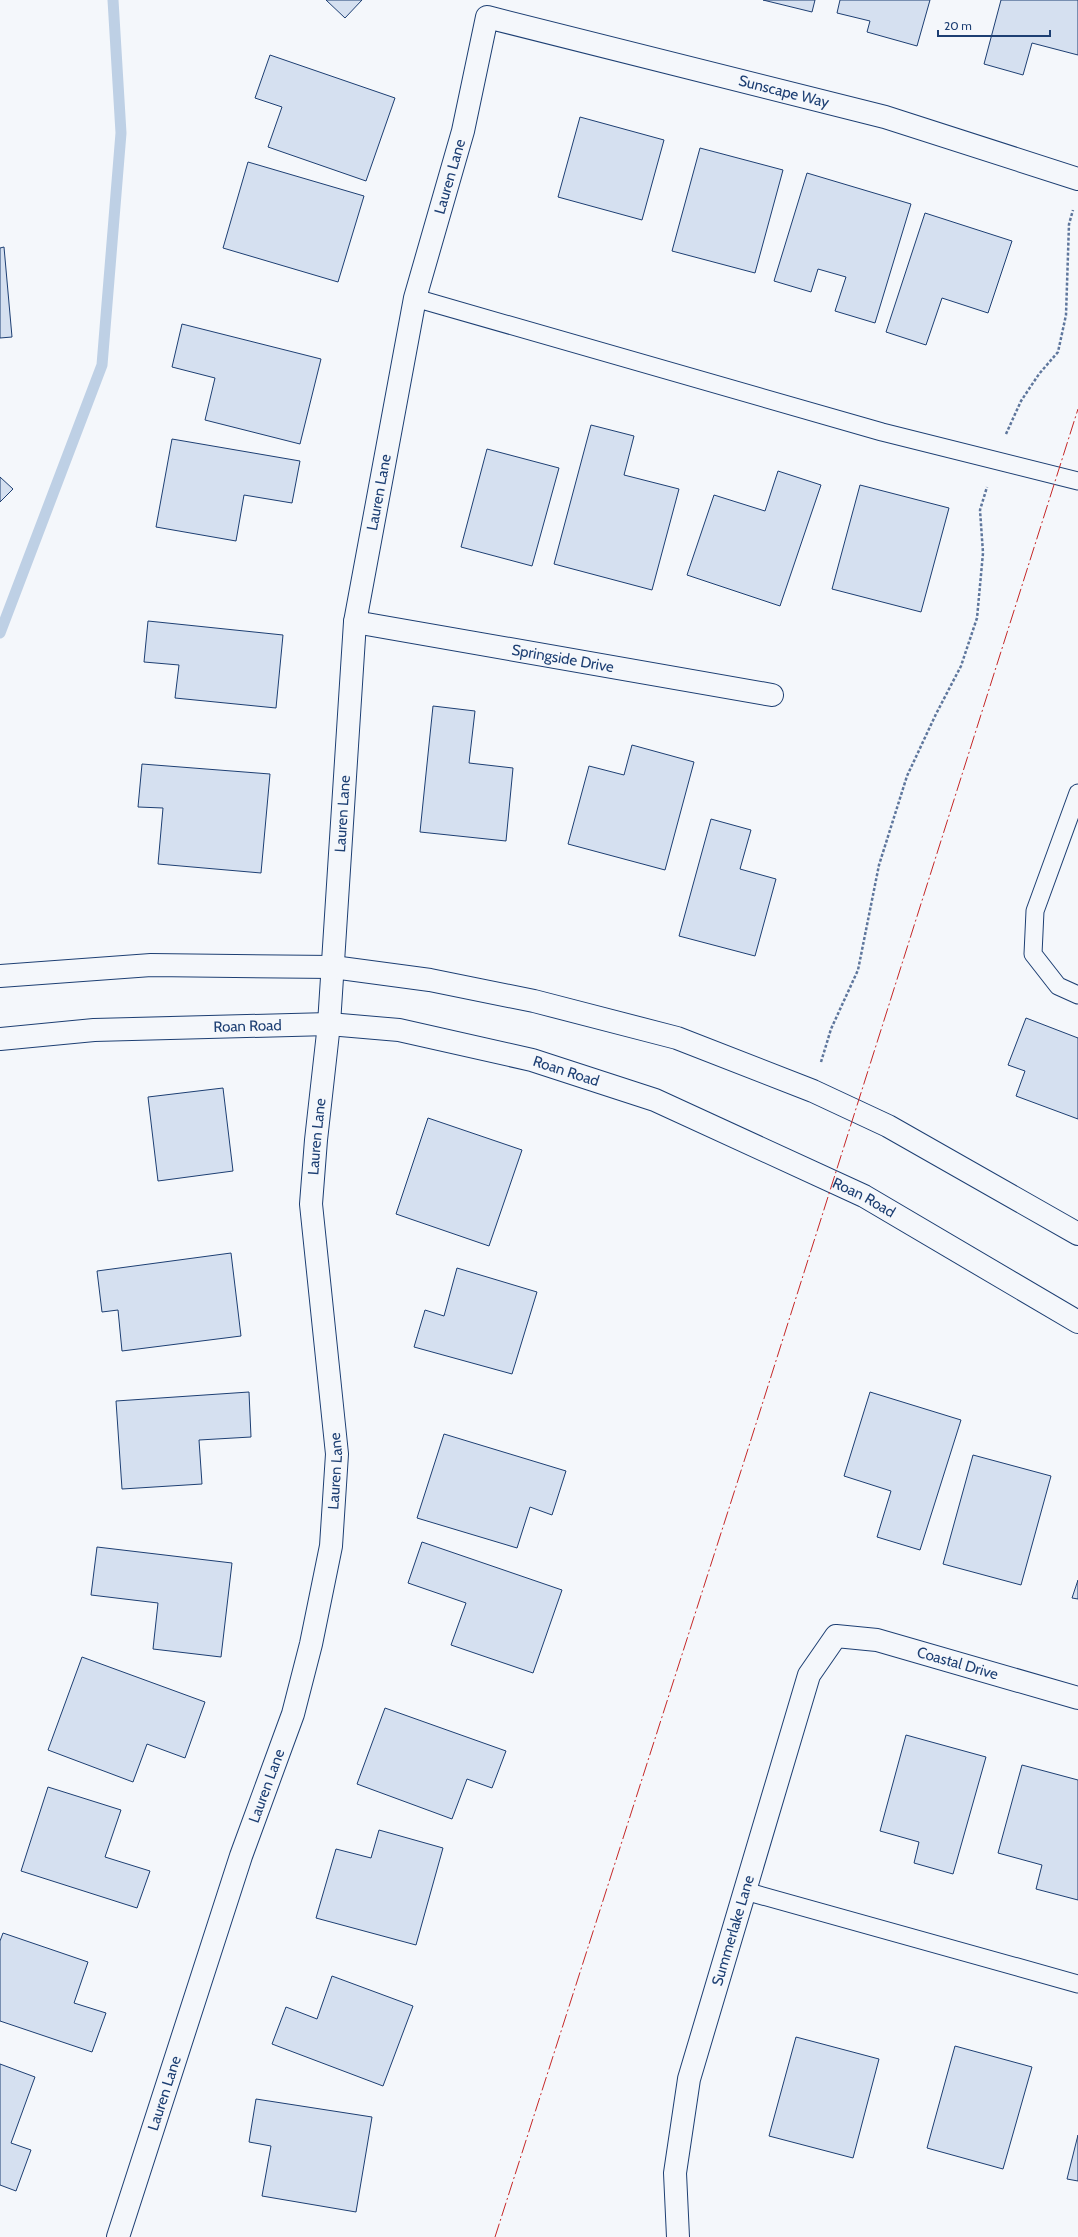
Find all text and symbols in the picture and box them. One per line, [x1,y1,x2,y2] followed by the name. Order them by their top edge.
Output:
[938,12,1050,38] scale bar
[944,18,972,33] text: 20 m
[737,72,831,112] street label: Sunscape Way
[431,137,469,216] street label: Lauren Lane
[363,452,395,532] street label: Lauren Lane
[510,641,616,676] street label: Springside Drive
[331,774,354,853] street label: Lauren Lane
[213,1016,282,1036] street label: Roan Road
[531,1052,602,1090] street label: Roan Road
[304,1097,330,1176] street label: Lauren Lane
[830,1174,899,1221] street label: Roan Road
[324,1431,346,1510] street label: Lauren Lane
[915,1643,1000,1684] street label: Coastal Drive
[245,1746,289,1825] street label: Lauren Lane
[708,1873,758,1988] street label: Summerlake Lane
[144,2053,185,2133] street label: Lauren Lane

